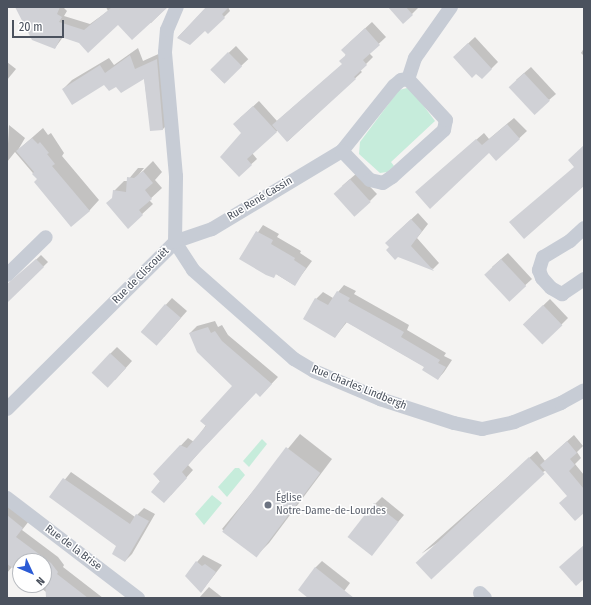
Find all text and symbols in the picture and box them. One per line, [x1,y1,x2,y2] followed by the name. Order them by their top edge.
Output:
[14,12,66,38] scale bar
[19,20,43,34] text: 20 m
[225,174,295,224] street label: Rue René Cassin
[110,245,172,307] street label: Rue de Cliscouët
[310,363,408,413] street label: Rue Charles Lindbergh
[276,492,386,518] place label: Église Notre-Dame-de-Lourdes
[263,500,273,510] marker: Église Notre-Dame-de-Lourdes
[42,522,104,574] street label: Rue de la Brise
[12,553,52,593] north arrow
[33,574,47,588] text: N

